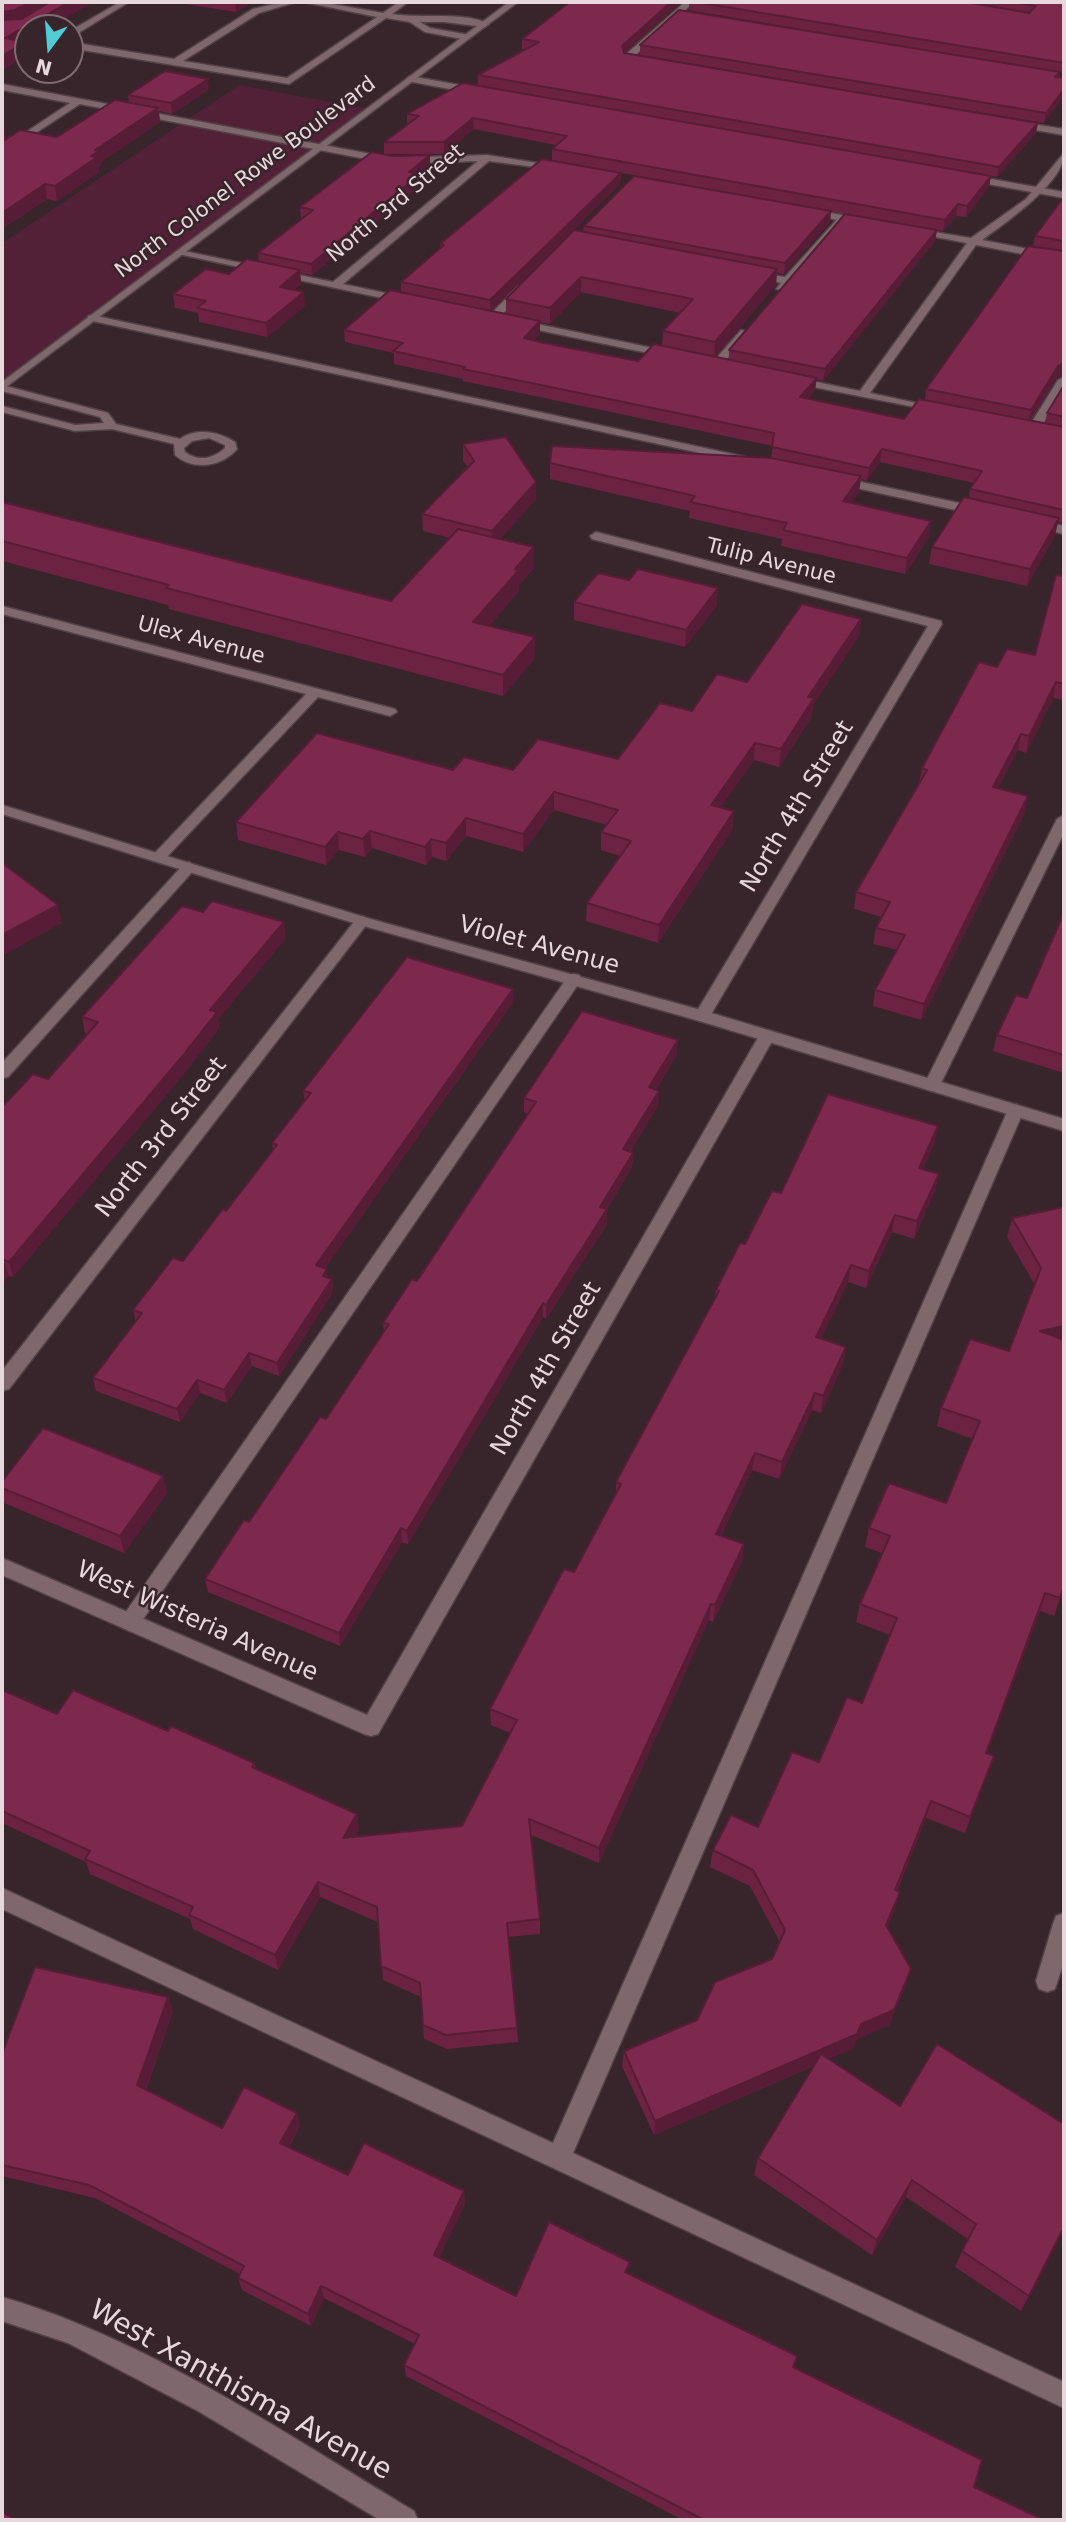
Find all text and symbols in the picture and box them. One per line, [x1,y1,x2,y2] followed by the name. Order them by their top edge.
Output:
[14,14,84,84] north arrow
[33,54,54,80] text: N
[111,72,381,284] street label: North Colonel Rowe Boulevard
[322,139,470,269] street label: North 3rd Street
[704,534,838,590] street label: Tulip Avenue
[135,612,267,670] street label: Ulex Avenue
[735,716,861,898] street label: North 4th Street
[456,911,622,981] street label: Violet Avenue
[91,1052,233,1224] street label: North 3rd Street
[486,1277,608,1461] street label: North 4th Street
[72,1556,322,1688] street label: West Wisteria Avenue
[83,2294,397,2488] street label: West Xanthisma Avenue

